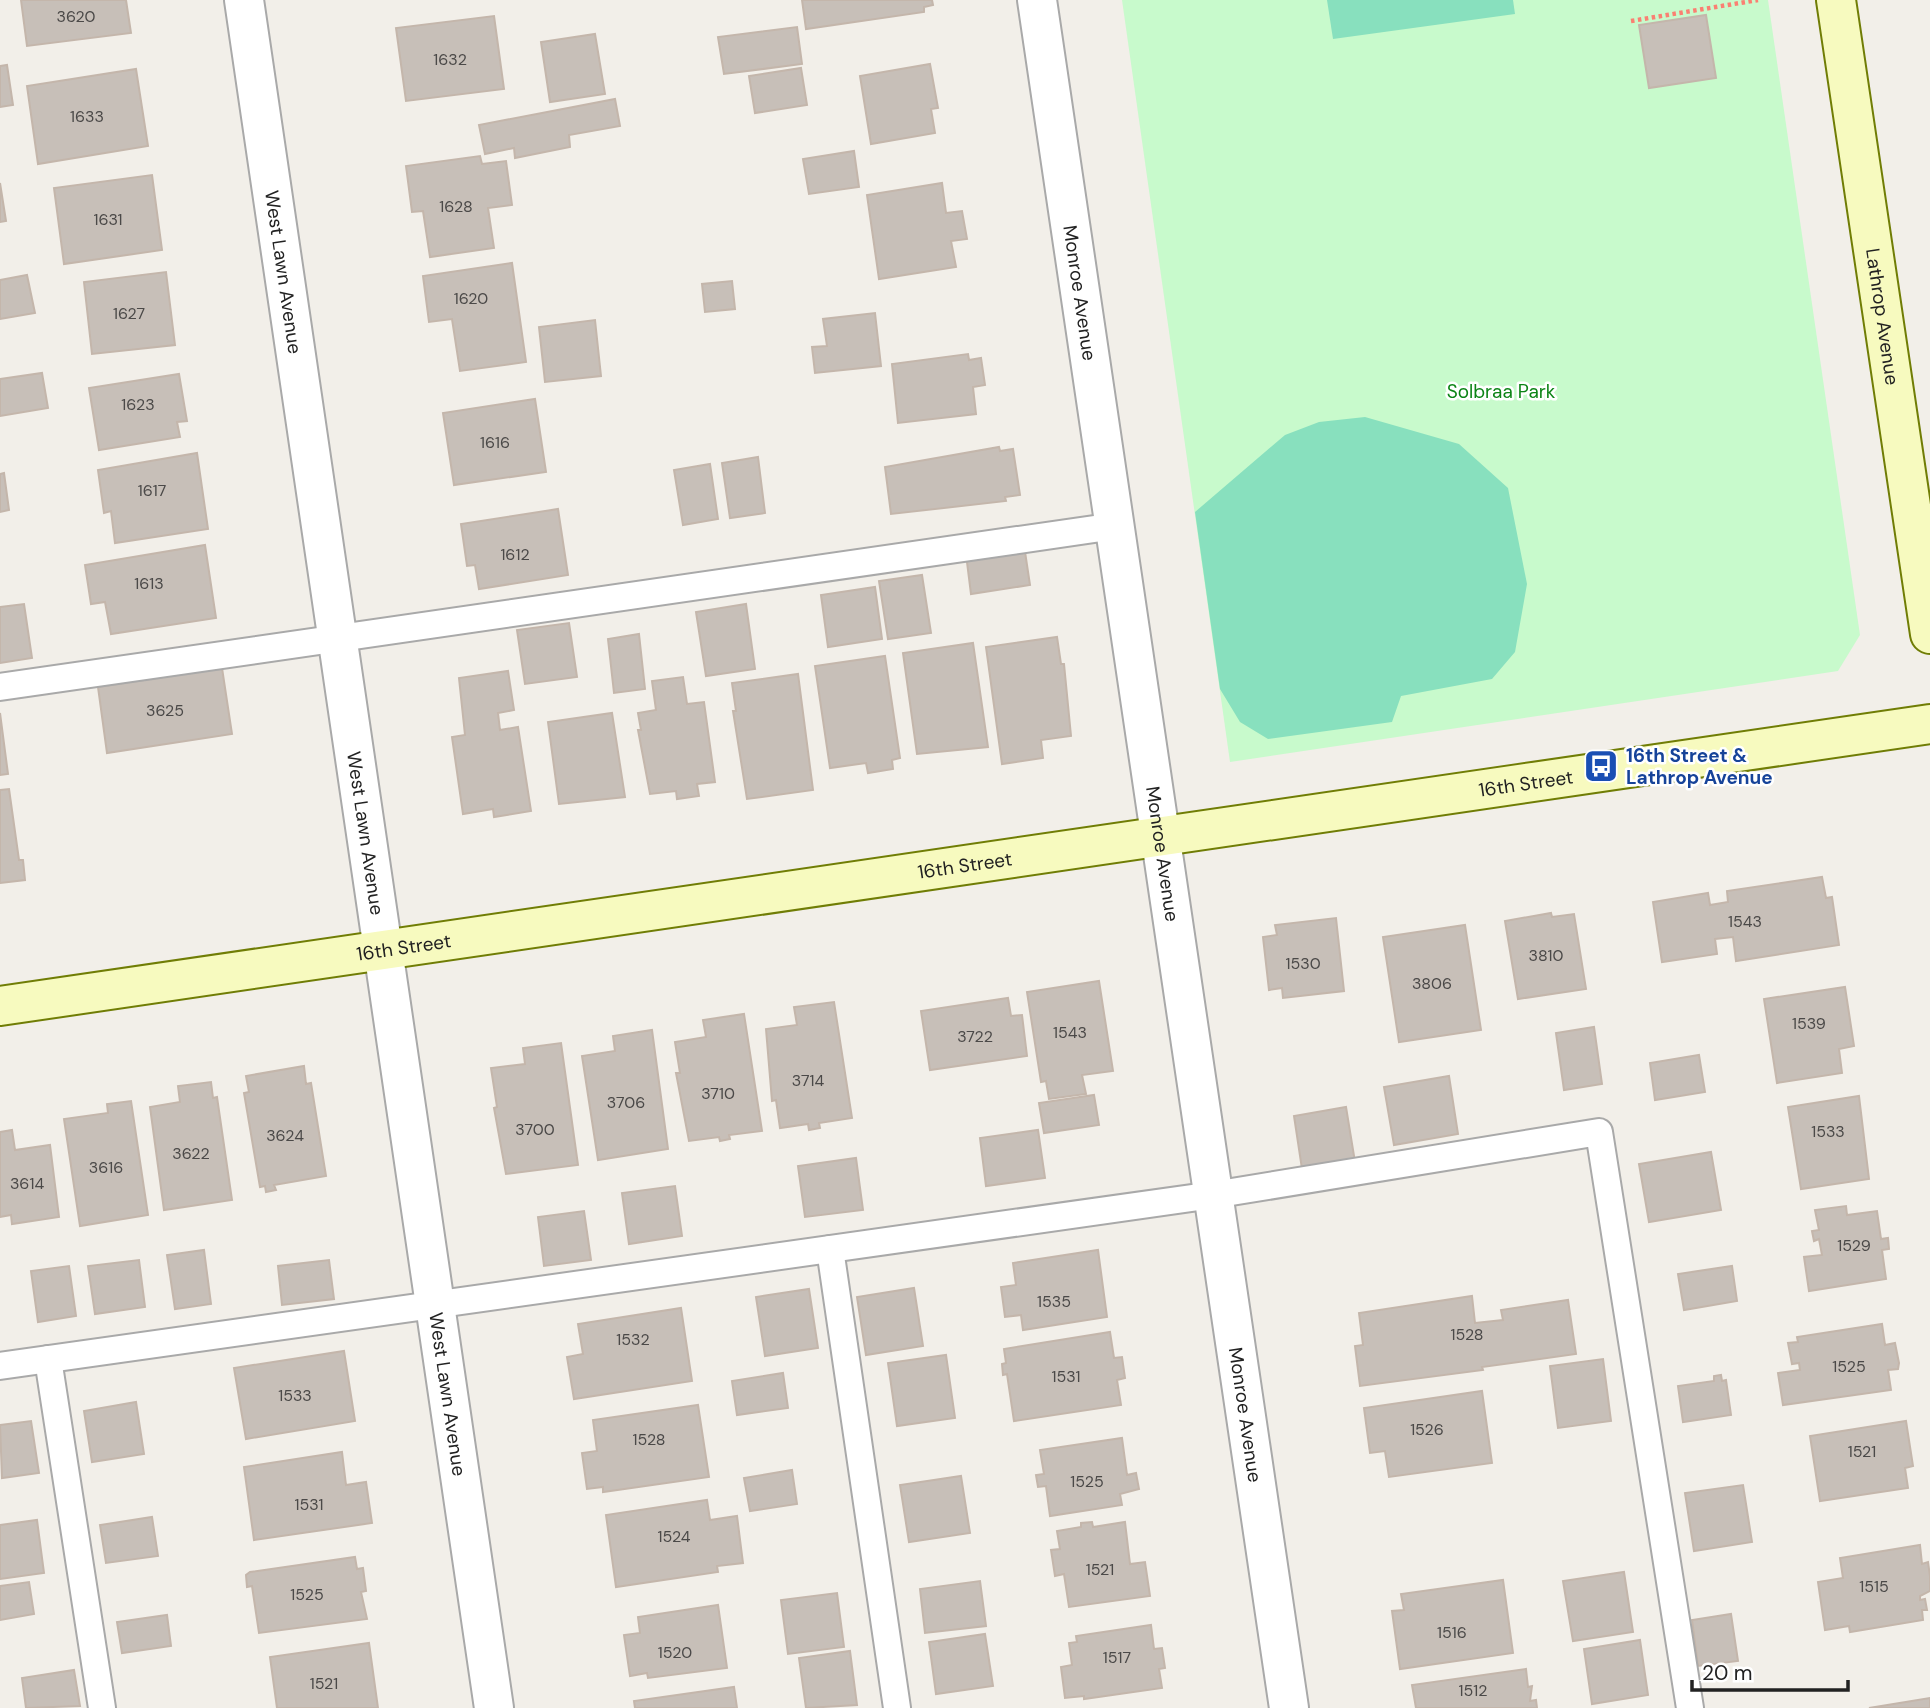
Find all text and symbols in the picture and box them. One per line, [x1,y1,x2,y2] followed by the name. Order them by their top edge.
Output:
[56,6,96,27] house number: 3620
[433,49,467,70] house number: 1632
[70,106,104,127] house number: 1633
[259,189,308,356] street label: West Lawn Avenue
[439,196,473,217] house number: 1628
[93,209,123,230] house number: 1631
[1057,224,1102,362] street label: Monroe Avenue
[1860,247,1905,387] street label: Lathrop Avenue
[454,288,488,309] house number: 1620
[113,303,145,324] house number: 1627
[1447,379,1556,404] park label: Solbraa Park
[121,394,155,415] house number: 1623
[480,432,510,453] house number: 1616
[138,480,166,501] house number: 1617
[500,544,530,565] house number: 1612
[134,573,164,594] house number: 1613
[146,700,184,721] house number: 3625
[1626,743,1773,790] place label: 16th Street & Lathrop Avenue
[1582,747,1620,785] bus stop icon: 16th Street & Lathrop Avenue
[341,750,390,917] street label: West Lawn Avenue
[1477,764,1575,803] street label: 16th Street
[1140,784,1185,923] street label: Monroe Avenue
[916,846,1014,885] street label: 16th Street
[1728,911,1762,932] house number: 1543
[355,928,453,967] street label: 16th Street
[1529,945,1563,966] house number: 3810
[1285,953,1321,974] house number: 1530
[1412,973,1452,994] house number: 3806
[1792,1013,1826,1034] house number: 1539
[1053,1022,1087,1043] house number: 1543
[957,1026,993,1047] house number: 3722
[792,1070,825,1091] house number: 3714
[701,1083,735,1104] house number: 3710
[607,1092,645,1113] house number: 3706
[515,1119,555,1140] house number: 3700
[1811,1121,1845,1142] house number: 1533
[266,1125,304,1146] house number: 3624
[172,1143,210,1164] house number: 3622
[89,1157,123,1178] house number: 3616
[10,1173,44,1194] house number: 3614
[1837,1235,1871,1256] house number: 1529
[1037,1291,1071,1312] house number: 1535
[423,1311,472,1478] street label: West Lawn Avenue
[1450,1324,1484,1345] house number: 1528
[616,1329,650,1350] house number: 1532
[1223,1345,1268,1484] street label: Monroe Avenue
[1832,1356,1866,1377] house number: 1525
[1052,1366,1080,1387] house number: 1531
[278,1385,312,1406] house number: 1533
[1410,1419,1444,1440] house number: 1526
[632,1429,666,1450] house number: 1528
[1848,1441,1876,1462] house number: 1521
[1070,1471,1104,1492] house number: 1525
[295,1494,323,1515] house number: 1531
[657,1526,691,1547] house number: 1524
[1086,1559,1114,1580] house number: 1521
[1859,1576,1889,1597] house number: 1515
[290,1584,324,1605] house number: 1525
[1437,1622,1467,1643] house number: 1516
[658,1642,692,1663] house number: 1520
[1103,1647,1131,1668] house number: 1517
[1692,1648,1848,1692] scale bar
[1702,1659,1753,1687] text: 20 m
[310,1673,338,1694] house number: 1521
[1459,1680,1487,1701] house number: 1512

